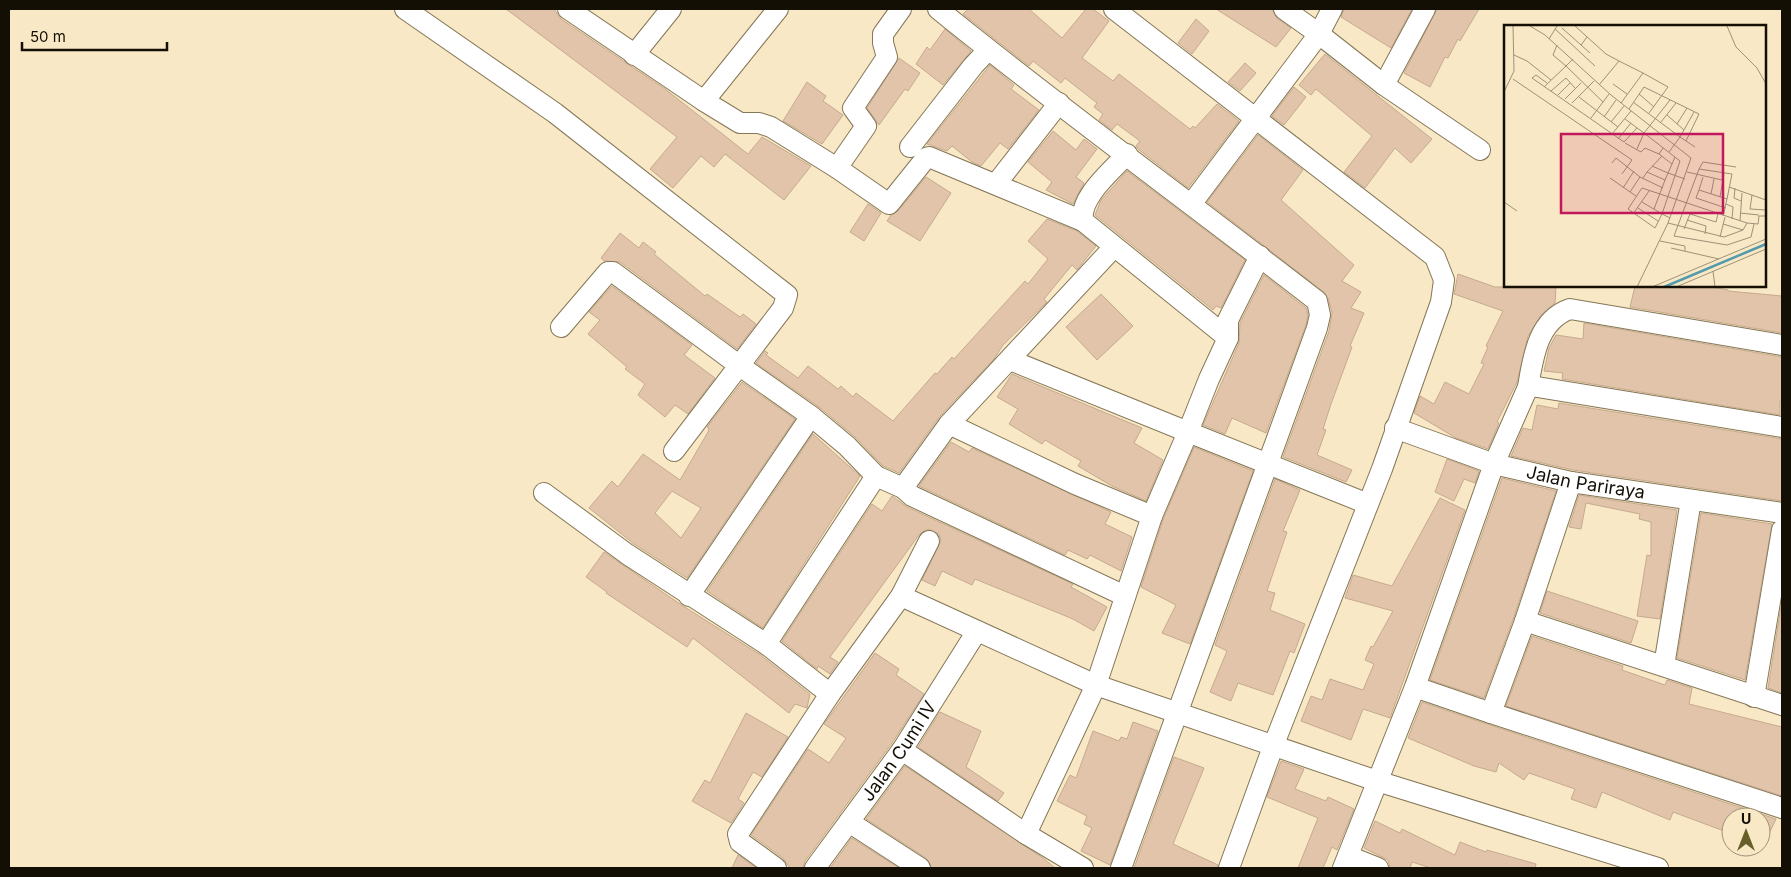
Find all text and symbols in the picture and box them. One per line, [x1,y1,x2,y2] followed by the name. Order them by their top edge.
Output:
[22,20,168,52] scale bar
[1504,25,1766,288] inset map
[30,27,66,46] text: 50 m
[1524,461,1647,503] street label: Jalan Pariraya
[857,697,940,805] street label: Jalan Cumi IV
[1721,807,1771,857] north arrow
[1741,810,1751,827] text: U

